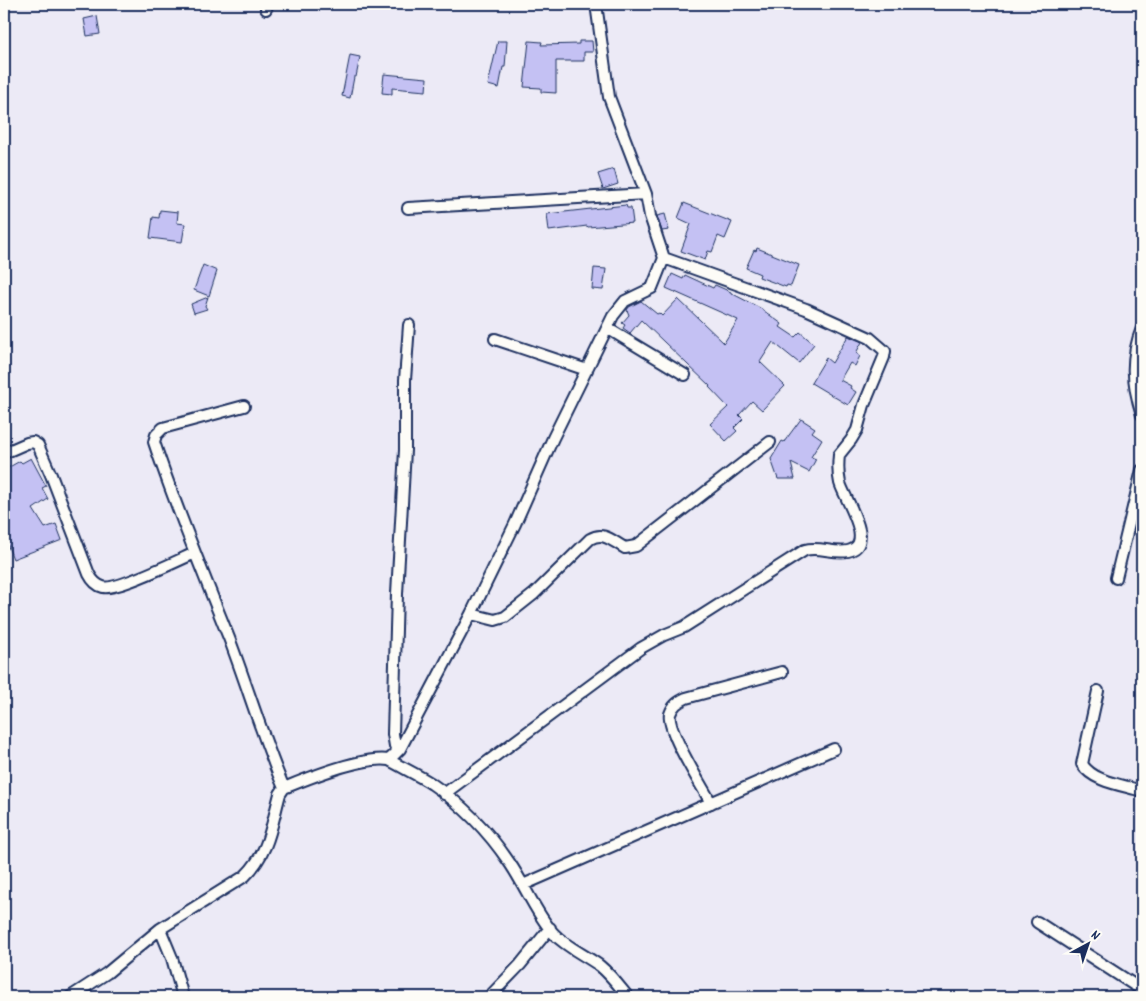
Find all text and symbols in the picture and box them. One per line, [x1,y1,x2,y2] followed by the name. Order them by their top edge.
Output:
[1064,918,1114,968] north arrow
[1086,926,1104,946] text: N

